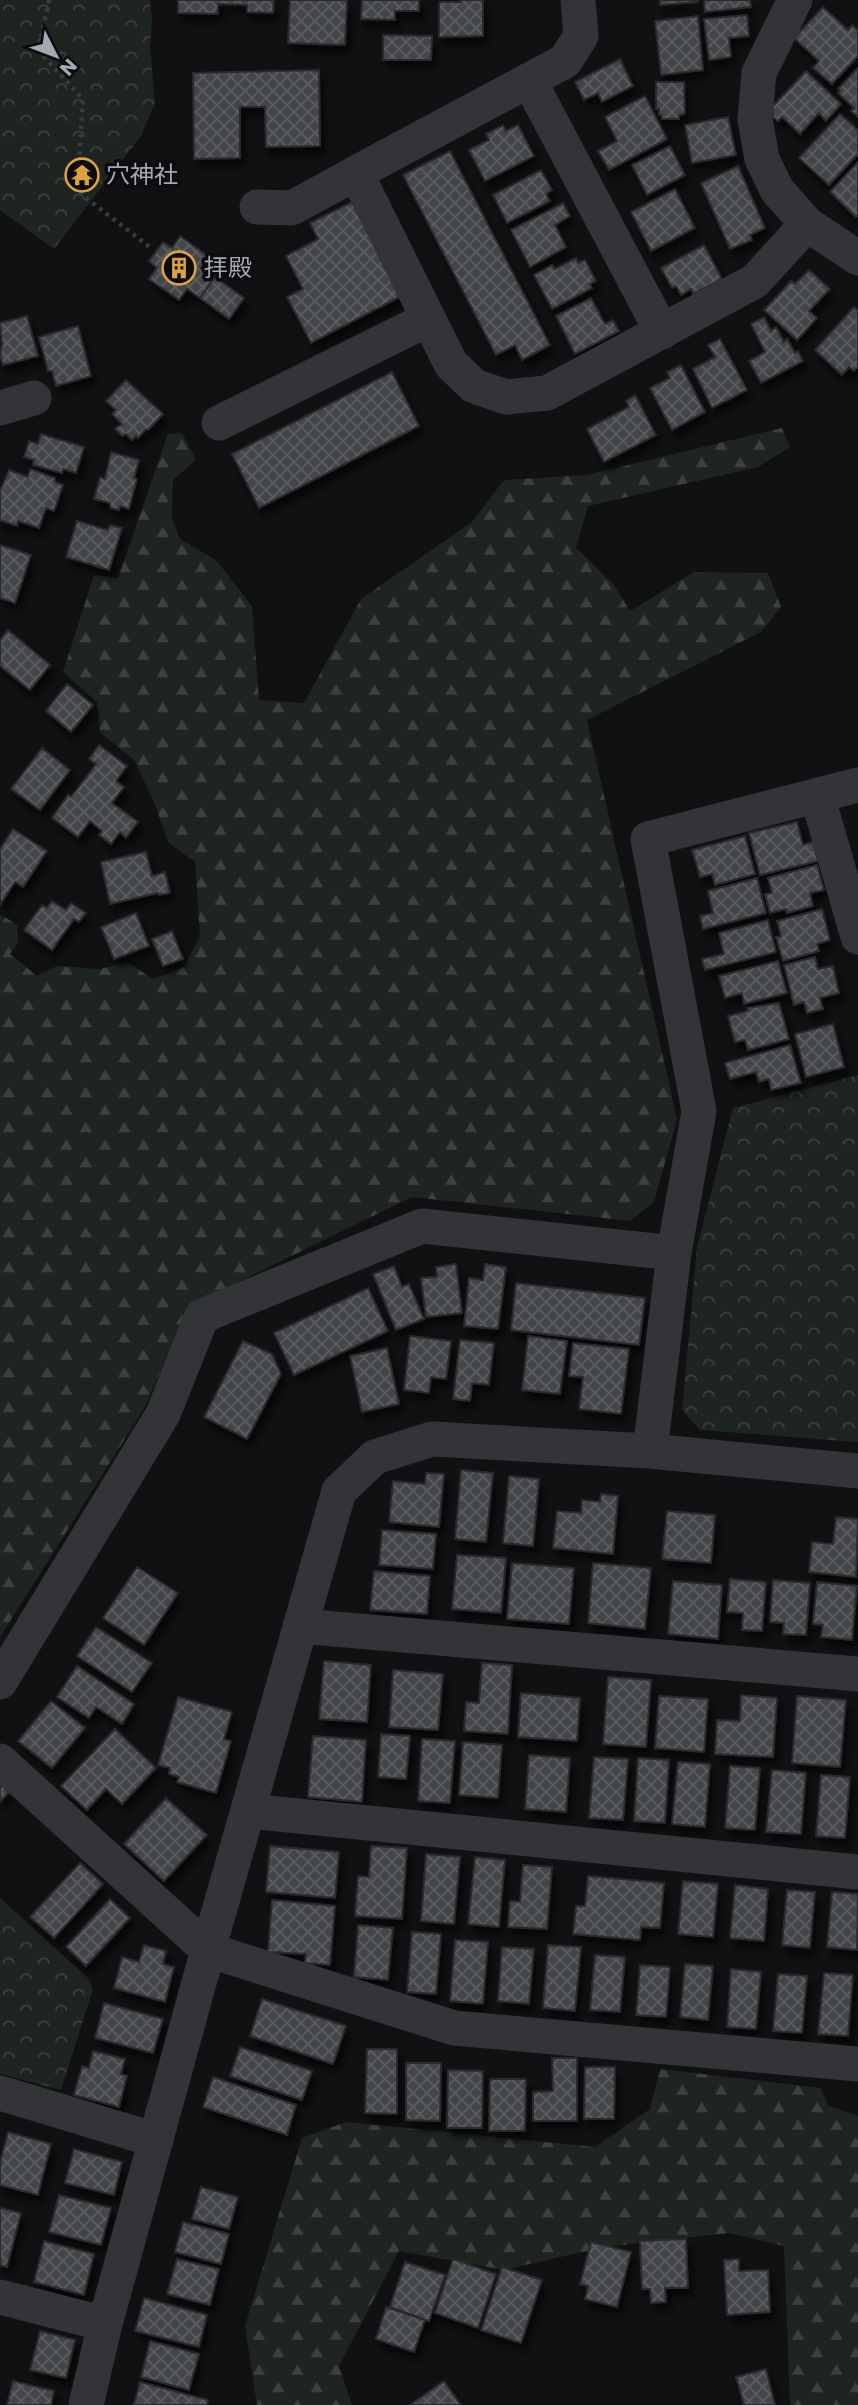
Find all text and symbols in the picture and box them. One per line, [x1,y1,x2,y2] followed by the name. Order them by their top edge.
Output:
[21,21,91,91] north arrow
[53,53,83,81] text: N
[63,156,101,194] temple icon: 穴神社
[106,158,178,191] place label: 穴神社
[160,249,198,287] building icon: 拝殿
[204,251,252,284] place label: 拝殿

